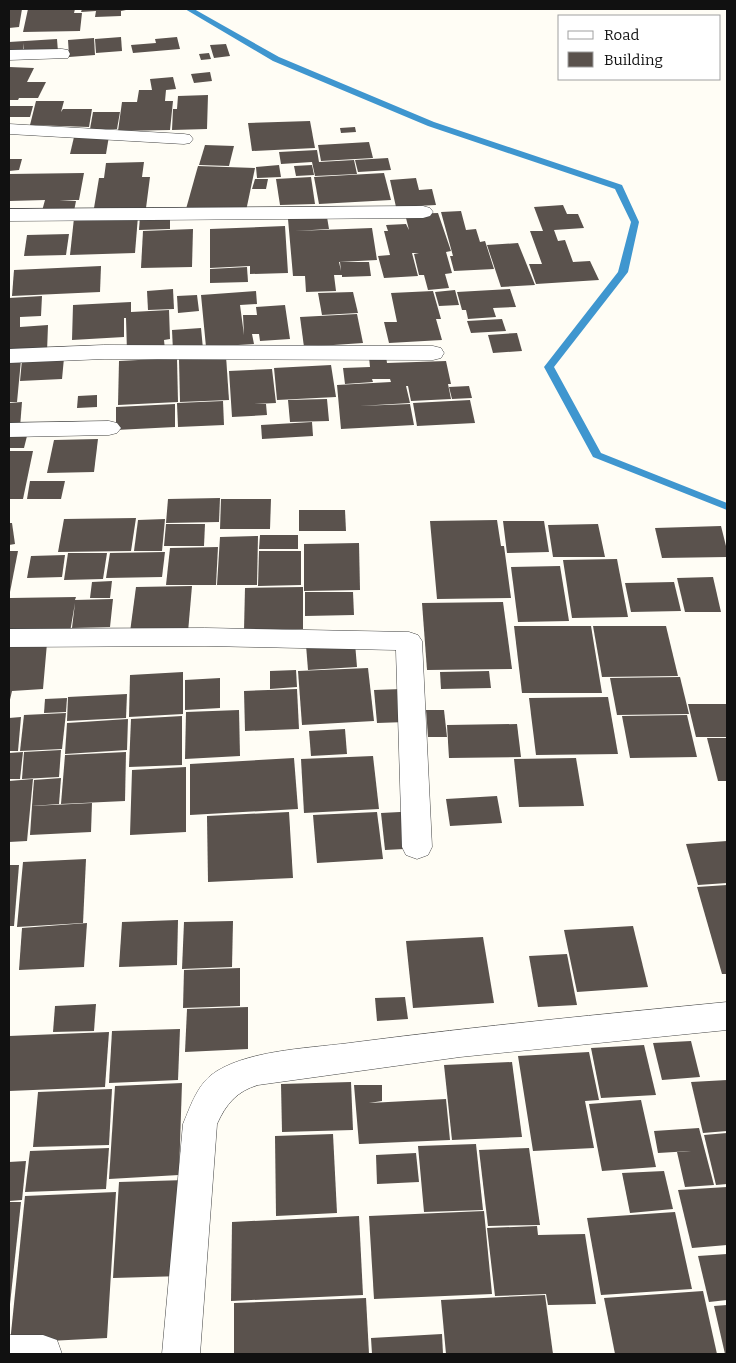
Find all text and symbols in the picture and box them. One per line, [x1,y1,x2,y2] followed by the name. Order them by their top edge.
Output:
[558,15,721,80] legend
[604,26,639,44] text: Road
[604,51,663,69] text: Building

